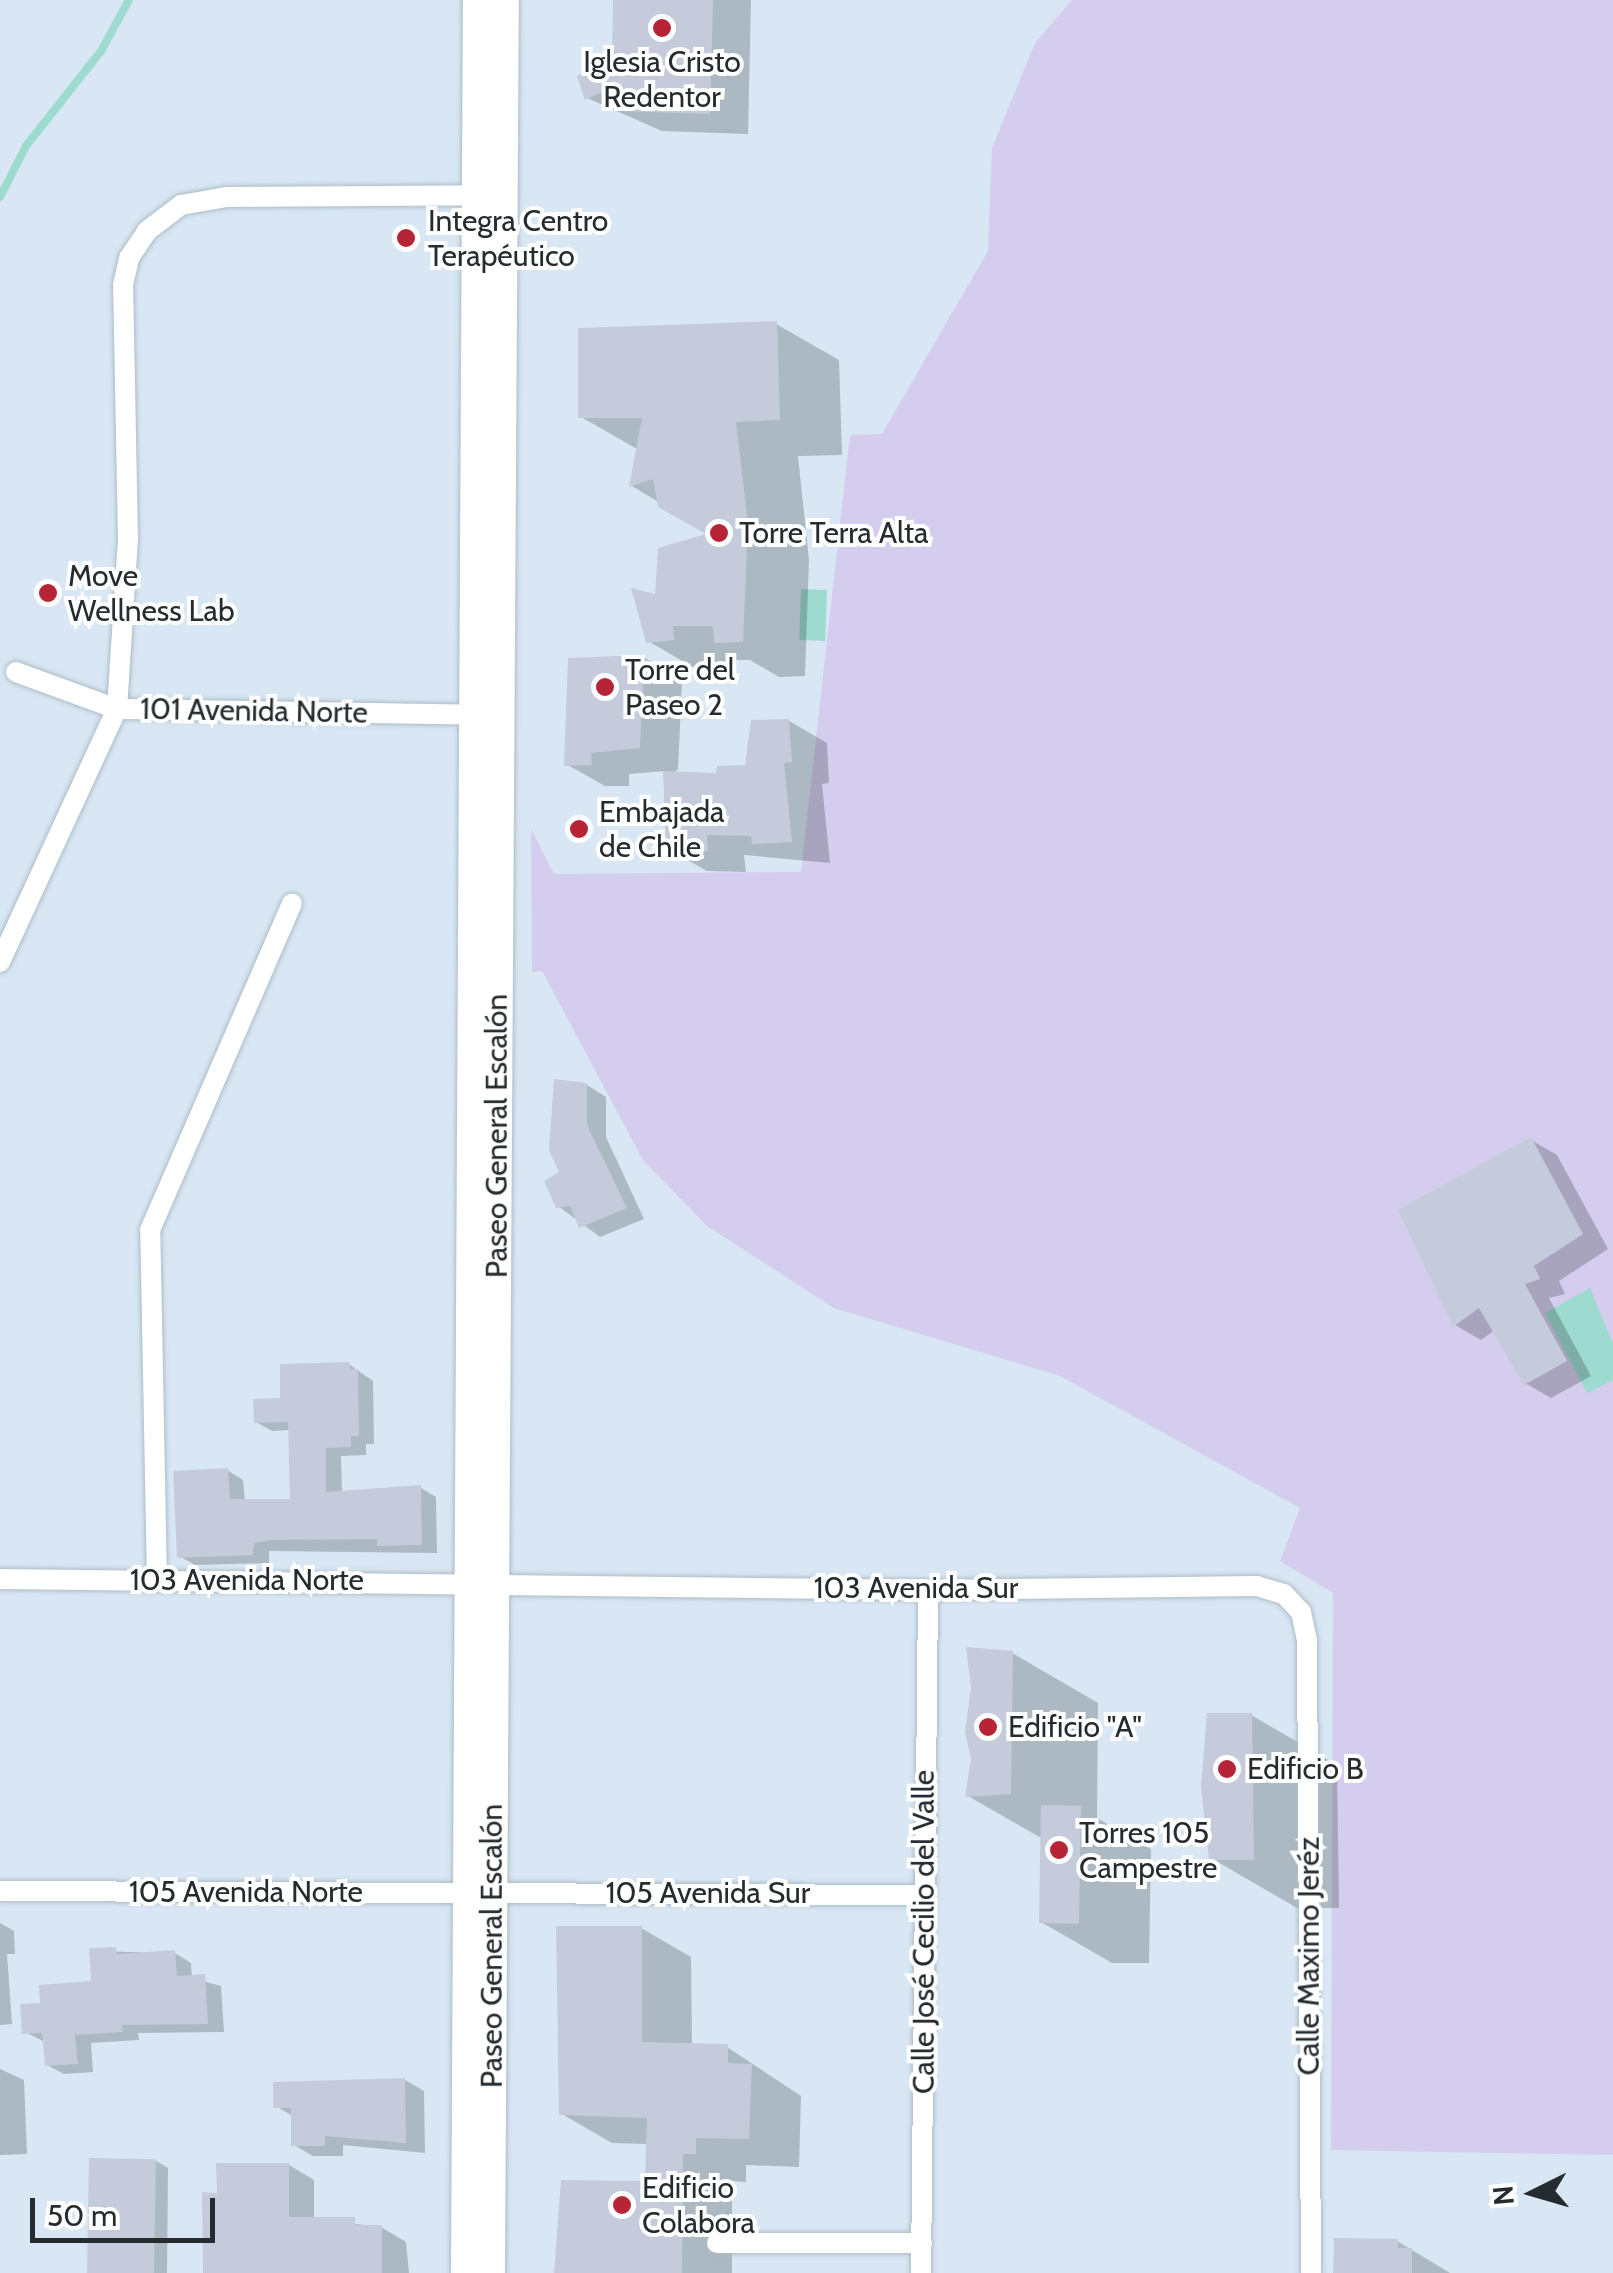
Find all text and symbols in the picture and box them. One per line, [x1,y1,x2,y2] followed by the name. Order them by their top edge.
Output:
[651,17,673,39] marker: Iglesia Cristo Redentor
[583,44,741,114] place label: Iglesia Cristo Redentor
[428,203,608,274] place label: Integra Centro Terapéutico
[393,225,419,251] marker: Integra Centro Terapéutico
[739,515,928,551] place label: Torre Terra Alta
[708,522,730,544] marker: Torre Terra Alta
[68,558,235,628] place label: Move Wellness Lab
[37,582,59,604] marker: Move Wellness Lab
[625,652,735,722] place label: Torre del Paseo 2
[594,676,616,698] marker: Torre del Paseo 2
[140,691,368,731] street label: 101 Avenida Norte
[599,794,725,864] place label: Embajada de Chile
[568,818,590,840] marker: Embajada de Chile
[479,994,515,1278] street label: Paseo General Escalón
[130,1562,364,1598] street label: 103 Avenida Norte
[814,1570,1018,1606] street label: 103 Avenida Sur
[1008,1709,1142,1745] place label: Edificio "A"
[977,1716,999,1738] marker: Edificio "A"
[1247,1751,1364,1787] place label: Edificio B
[1216,1758,1238,1780] marker: Edificio B
[906,1770,942,2094] street label: Calle José Cecilio del Valle
[474,1804,510,2088] street label: Paseo General Escalón
[1079,1815,1217,1886] place label: Torres 105 Campestre
[1291,1837,1327,2075] street label: Calle Maximo Jeréz
[1048,1839,1070,1861] marker: Torres 105 Campestre
[129,1874,363,1910] street label: 105 Avenida Norte
[606,1875,810,1911] street label: 105 Avenida Sur
[1483,2143,1583,2243] north arrow
[642,2170,755,2240] place label: Edificio Colabora
[35,2178,220,2240] scale bar
[1485,2184,1521,2207] text: N
[611,2194,633,2216] marker: Edificio Colabora
[47,2197,117,2234] text: 50 m

